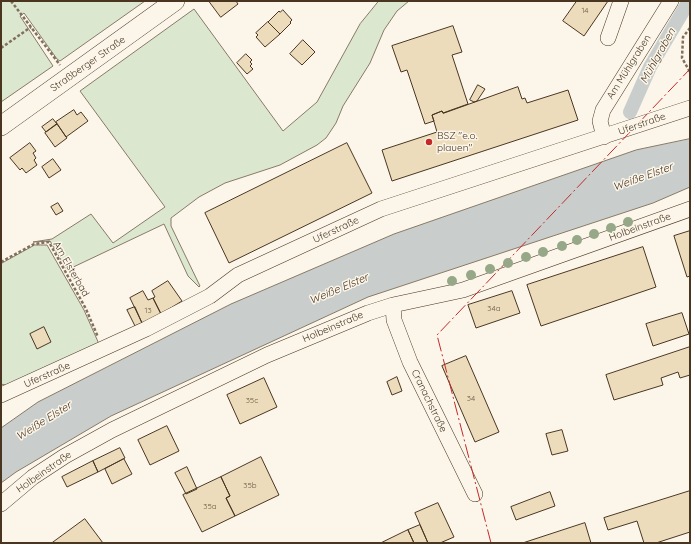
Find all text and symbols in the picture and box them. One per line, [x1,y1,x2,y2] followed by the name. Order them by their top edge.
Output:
[581,6,589,16] house number: 14
[637,26,679,86] water label: Mühlgraben
[604,33,654,101] street label: Am Mühlgraben
[48,34,128,94] street label: Straßberger Straße
[617,110,667,138] street label: Uferstraße
[437,130,477,154] place label: BSZ "e.o. plauen"
[424,137,434,147] marker: BSZ "e.o. plauen"
[611,160,675,194] water label: Weiße Elster
[608,210,672,244] street label: Holbeinstraße
[311,214,361,246] street label: Uferstraße
[50,239,92,299] street label: Am Elsterbad
[307,271,371,307] water label: Weiße Elster
[487,304,501,314] house number: 34a
[144,306,152,316] house number: 13
[301,309,365,345] street label: Holbeinstraße
[22,359,72,391] street label: Uferstraße
[409,368,449,434] street label: Cranachstraße
[467,394,475,404] house number: 34
[246,396,258,406] house number: 35c
[14,399,74,443] water label: Weiße Elster
[14,449,74,495] street label: Holbeinstraße
[243,481,257,491] house number: 35b
[203,502,217,512] house number: 35a

